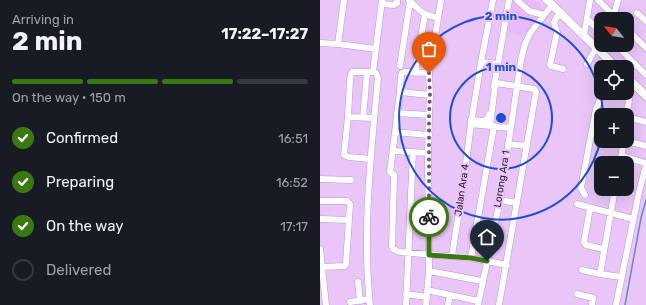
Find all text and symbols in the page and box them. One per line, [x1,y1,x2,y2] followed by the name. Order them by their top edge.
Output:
[485,9,518,23] text: 2 min
[12,12,74,27] text: Arriving in
[594,12,634,52] north arrow
[594,12,634,196] map controls
[221,25,308,43] text: 17:22–17:27
[12,26,82,57] text: 2 min
[412,32,446,73] pin
[418,38,440,60] icon: bag
[486,60,517,74] text: 1 min
[594,60,634,100] button: locate
[12,90,126,105] text: On the way · 150 m
[594,108,634,148] button: +
[494,111,508,125] centre of rings
[12,127,34,149] icon: check
[46,129,118,147] text: Confirmed
[278,131,308,146] text: 16:51
[492,150,512,208] street label: Lorong Ara 1
[594,156,634,196] button: −
[452,163,472,217] street label: Jalan Ara 4
[12,171,34,193] icon: check
[46,173,114,191] text: Preparing
[276,175,308,190] text: 16:52
[409,197,449,237] courier
[418,206,440,228] icon: bike
[12,215,34,237] icon: check
[46,217,124,235] text: On the way
[280,219,308,234] text: 17:17
[470,220,504,261] pin
[476,226,498,248] icon: home
[46,261,111,279] text: Delivered

